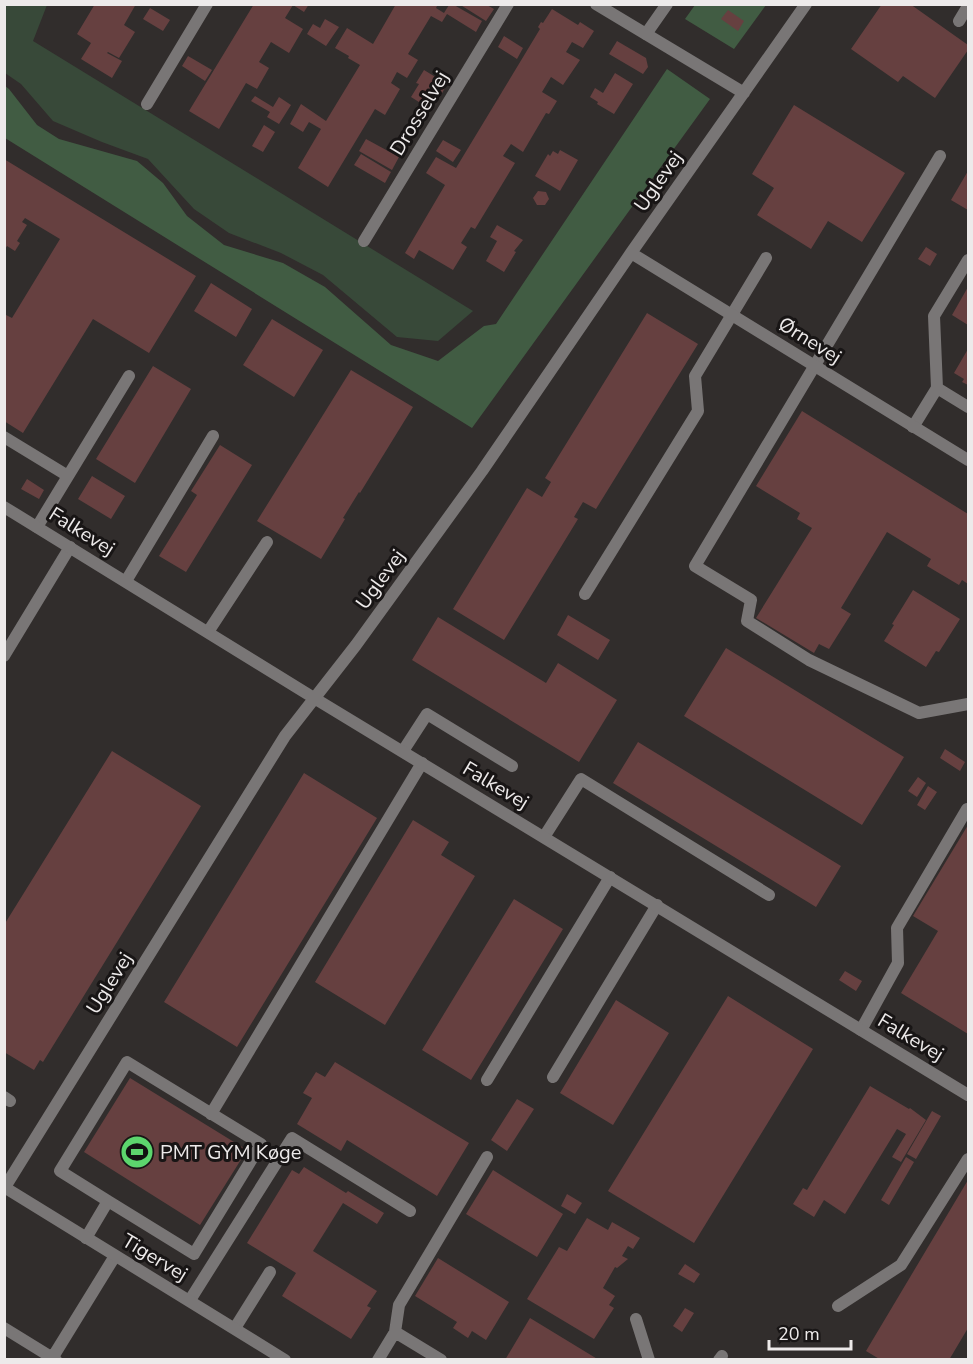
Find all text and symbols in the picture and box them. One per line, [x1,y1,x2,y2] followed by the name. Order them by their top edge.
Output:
[384,66,455,161] street label: Drosselvej
[628,146,689,217] street label: Uglevej
[773,310,847,370] street label: Ørnevej
[44,501,120,562] street label: Falkevej
[349,544,411,615] street label: Uglevej
[458,755,534,816] street label: Falkevej
[80,947,139,1019] street label: Uglevej
[873,1007,949,1068] street label: Falkevej
[119,1134,155,1170] sports icon: PMT GYM Køge
[160,1139,301,1166] place label: PMT GYM Køge
[117,1227,193,1288] street label: Tigervej
[769,1313,852,1351] scale bar
[778,1322,820,1346] text: 20 m

